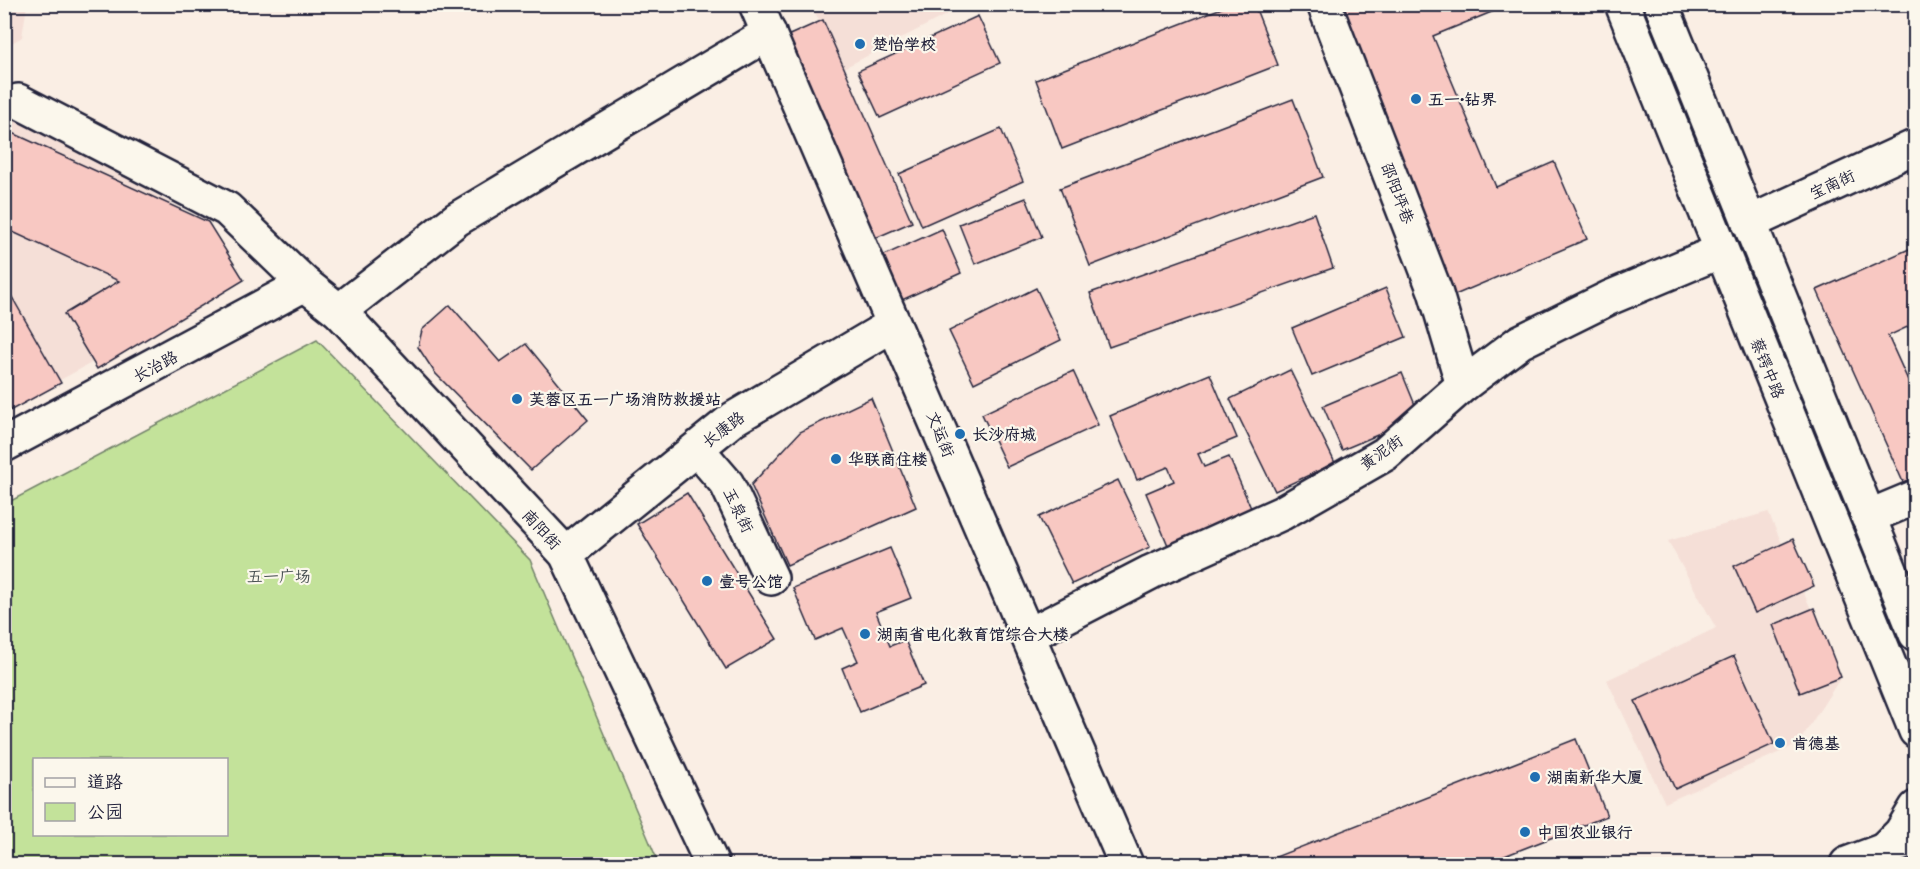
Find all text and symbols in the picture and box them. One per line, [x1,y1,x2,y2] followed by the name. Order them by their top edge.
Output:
[872,31,936,55] place label: 楚怡学校
[853,37,867,51] marker: 楚怡学校
[1428,86,1497,110] place label: 五一·钻界
[1409,92,1423,106] marker: 五一·钻界
[1376,158,1422,227] street label: 邵阳坪巷
[1805,162,1858,204] street label: 宝南街
[1746,333,1792,402] street label: 蔡锷中路
[128,343,181,387] street label: 长治路
[529,386,721,410] place label: 芙蓉区五一广场消防救援站
[510,392,524,406] marker: 芙蓉区五一广场消防救援站
[696,404,749,452] street label: 长康路
[922,407,962,460] street label: 文运街
[972,421,1036,445] place label: 长沙府城
[953,427,967,441] marker: 长沙府城
[1354,428,1407,475] street label: 黄泥街
[848,446,928,470] place label: 华联商住楼
[829,452,843,466] marker: 华联商住楼
[719,483,761,536] street label: 玉泉街
[518,503,568,554] street label: 南阳街
[247,563,311,587] park label: 五一广场
[719,568,783,592] place label: 壹号公馆
[700,574,714,588] marker: 壹号公馆
[877,621,1069,645] place label: 湖南省电化教育馆综合大楼
[858,627,872,641] marker: 湖南省电化教育馆综合大楼
[1792,730,1840,754] place label: 肯德基
[1773,736,1787,750] marker: 肯德基
[33,758,228,836] legend
[1547,764,1643,788] place label: 湖南新华大厦
[87,767,123,794] text: 道路
[1528,770,1542,784] marker: 湖南新华大厦
[87,797,123,824] text: 公园
[1537,819,1633,843] place label: 中国农业银行
[1518,825,1532,839] marker: 中国农业银行

